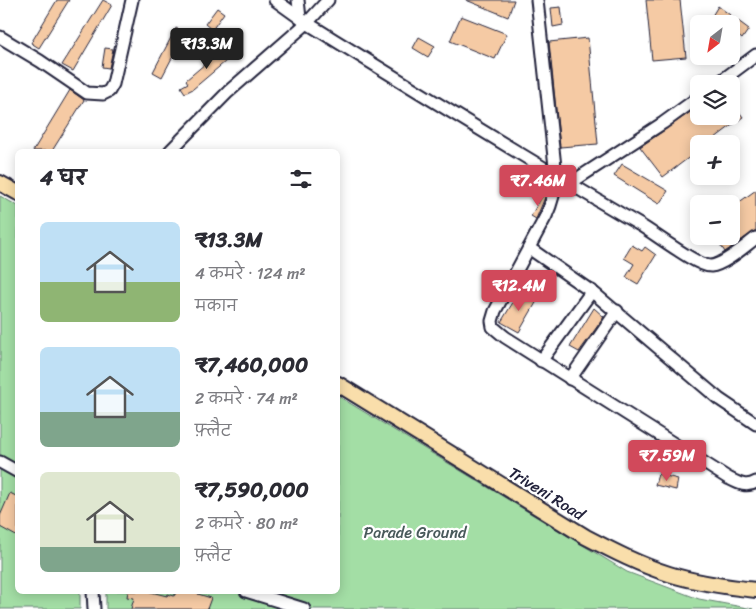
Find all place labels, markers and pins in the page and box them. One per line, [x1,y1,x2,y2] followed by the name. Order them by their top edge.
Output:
[166,28,248,70] pin: ₹13.3M
[497,164,579,207] pin: ₹7.46M
[478,270,560,312] pin: ₹12.4M
[626,440,708,482] pin: ₹7.59M

